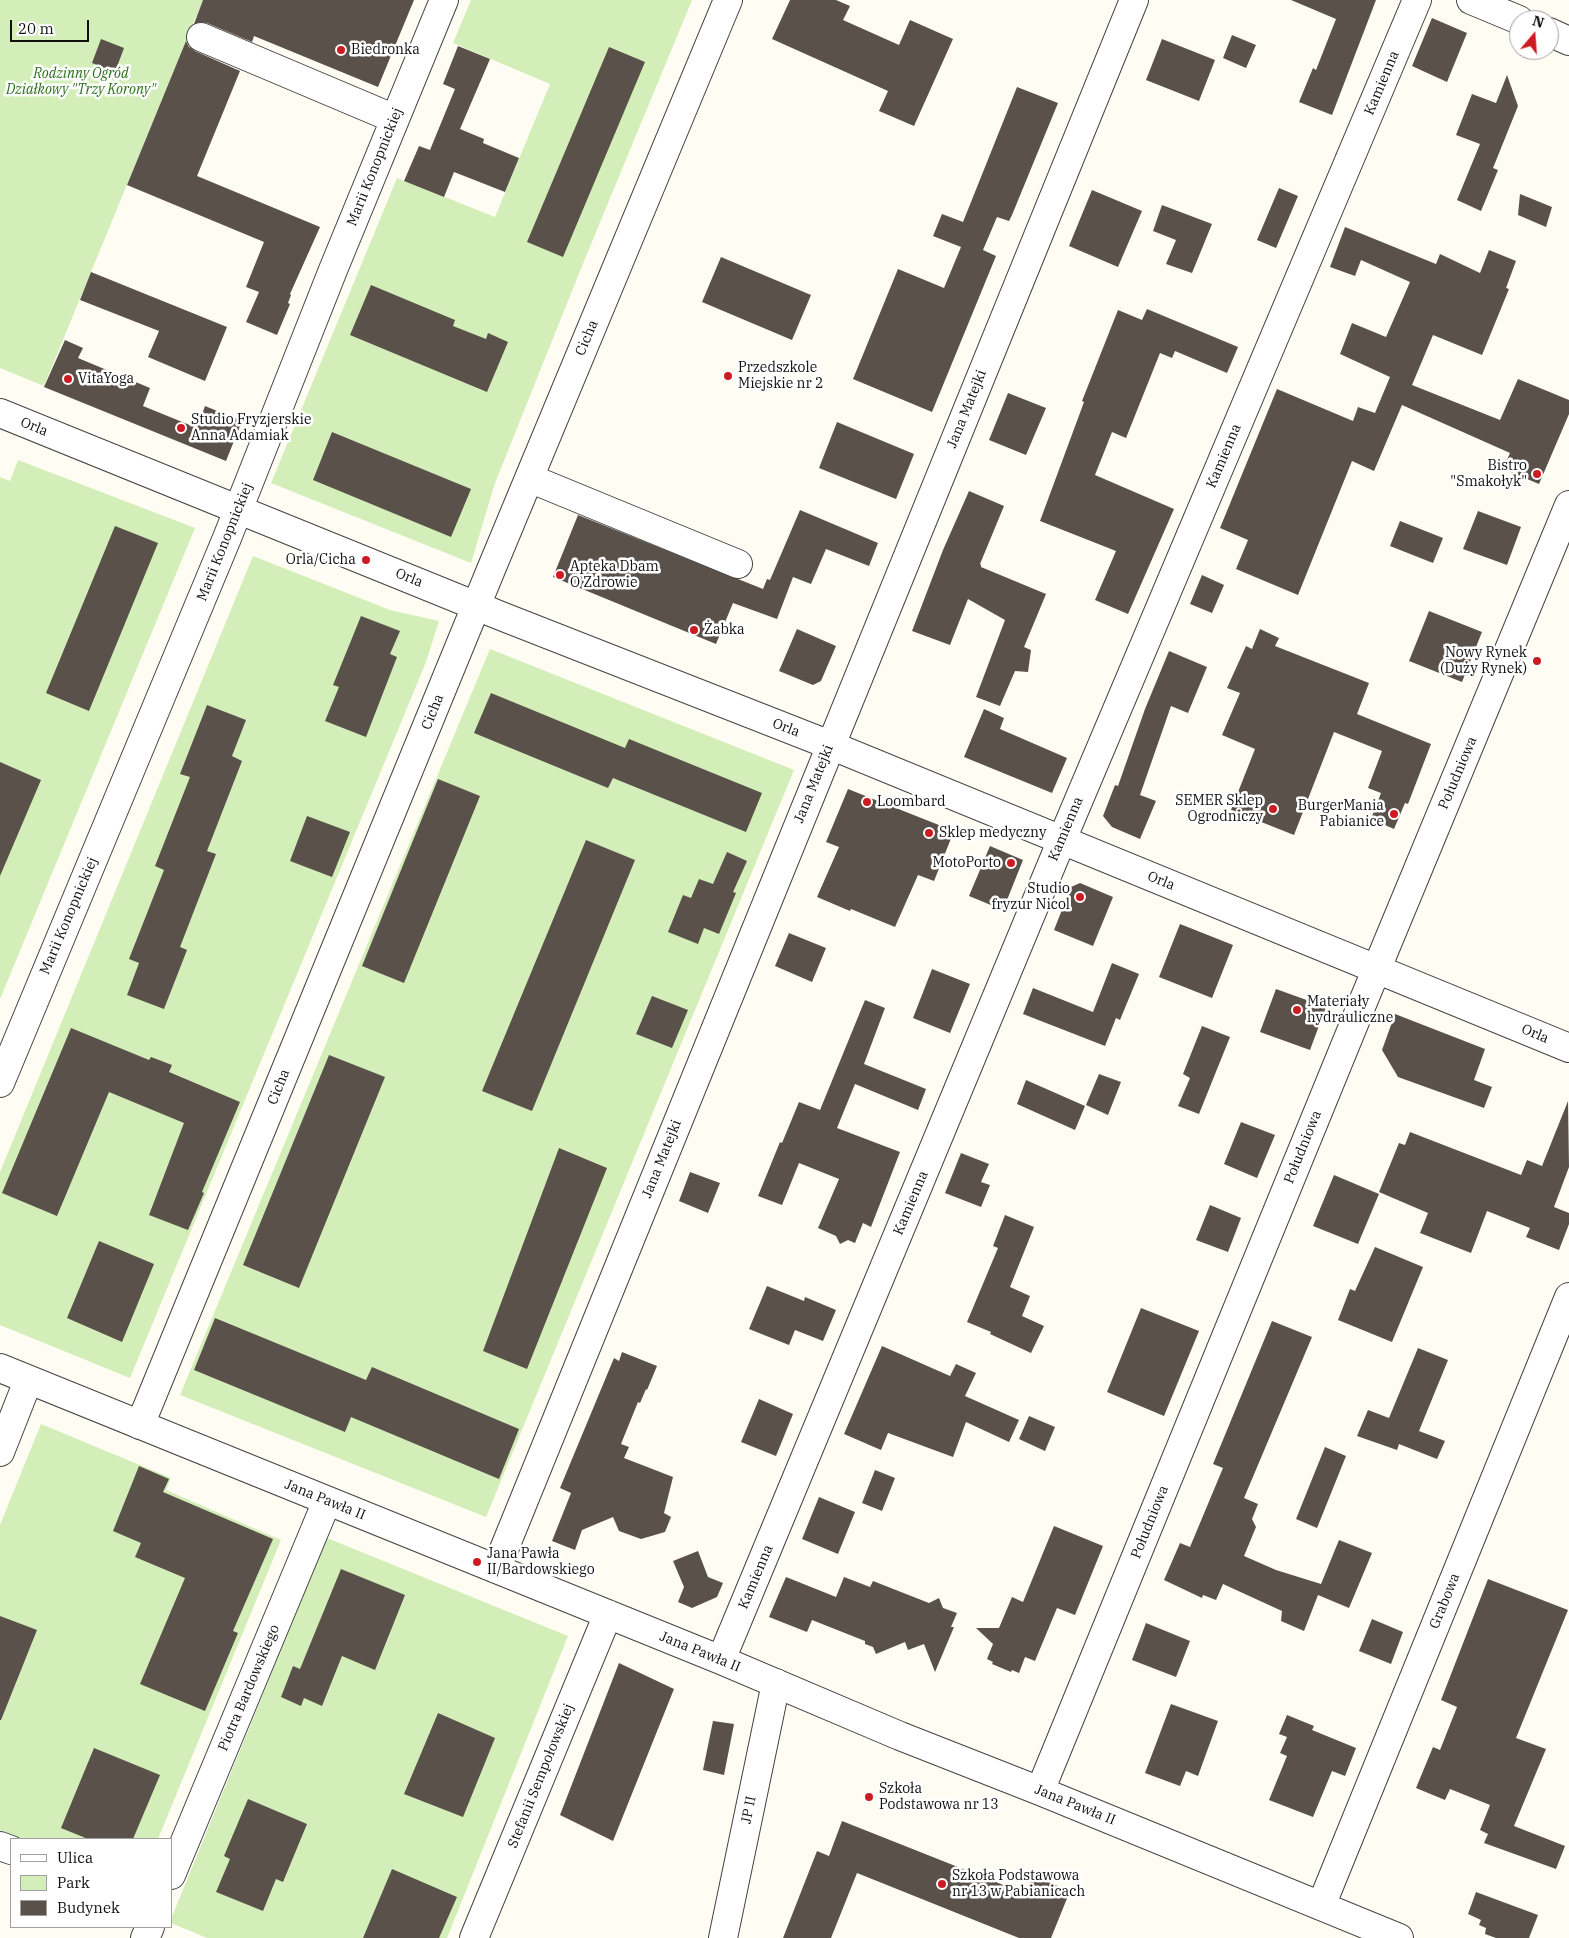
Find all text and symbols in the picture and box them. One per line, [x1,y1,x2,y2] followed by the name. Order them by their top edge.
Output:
[12,10,91,42] scale bar
[1509,10,1559,60] north arrow
[1530,11,1546,32] text: N
[18,19,54,38] text: 20 m
[351,42,420,58] place label: Biedronka
[335,44,347,56] marker: Biedronka
[1361,48,1403,118] street label: Kamienna
[6,66,156,98] park label: Rodzinny Ogród Działkowy "Trzy Korony"
[344,105,406,229] street label: Marii Konopnickiej
[572,318,602,358] street label: Cicha
[738,360,823,392] place label: Przedszkole Miejskie nr 2
[944,367,990,451] street label: Jana Matejki
[722,370,734,382] marker: Przedszkole Miejskie nr 2
[78,371,134,387] place label: VitaYoga
[62,373,74,385] marker: VitaYoga
[191,412,311,444] place label: Studio Fryzjerskie Anna Adamiak
[18,414,50,440] street label: Orla
[1203,421,1245,491] street label: Kamienna
[175,422,187,434] marker: Studio Fryzjerskie Anna Adamiak
[1450,458,1527,491] place label: Bistro "Smakołyk"
[1531,468,1543,480] marker: Bistro "Smakołyk"
[194,480,256,604] street label: Marii Konopnickiej
[286,552,356,568] place label: Orla/Cicha
[360,554,372,566] marker: Orla/Cicha
[570,559,659,592] place label: Apteka Dbam O Zdrowie
[393,565,425,591] street label: Orla
[554,569,566,581] marker: Apteka Dbam O Zdrowie
[704,622,745,638] place label: Żabka
[688,624,700,636] marker: Żabka
[1440,645,1527,678] place label: Nowy Rynek (Duży Rynek)
[1531,655,1543,667] marker: Nowy Rynek (Duży Rynek)
[418,692,448,732] street label: Cicha
[770,715,802,741] street label: Orla
[1435,734,1481,812] street label: Południowa
[791,742,837,826] street label: Jana Matejki
[1175,793,1263,826] place label: SEMER Sklep Ogrodniczy
[877,794,945,810] place label: Loombard
[1045,794,1087,864] street label: Kamienna
[861,796,873,808] marker: Loombard
[1298,798,1384,830] place label: BurgerMania Pabianice
[1267,803,1279,815] marker: SEMER Sklep Ogrodniczy
[1388,808,1400,820] marker: BurgerMania Pabianice
[939,825,1046,841] place label: Sklep medyczny
[923,827,935,839] marker: Sklep medyczny
[37,855,101,977] street label: Marii Konopnickiej
[933,855,1001,871] place label: MotoPorto
[1005,857,1017,869] marker: MotoPorto
[1145,868,1177,894] street label: Orla
[991,881,1070,914] place label: Studio fryzur Nicol
[1074,891,1086,903] marker: Studio fryzur Nicol
[1307,994,1393,1026] place label: Materiały hydrauliczne
[1291,1004,1303,1016] marker: Materiały hydrauliczne
[1519,1021,1551,1047] street label: Orla
[264,1067,294,1107] street label: Cicha
[1281,1108,1325,1186] street label: Południowa
[639,1117,685,1201] street label: Jana Matejki
[890,1168,932,1238] street label: Kamienna
[282,1476,368,1524] street label: Jana Pawła II
[1128,1483,1172,1561] street label: Południowa
[735,1542,777,1612] street label: Kamienna
[487,1546,595,1578] place label: Jana Pawła II/Bardowskiego
[471,1556,483,1568] marker: Jana Pawła II/Bardowskiego
[1426,1571,1464,1631] street label: Grabowa
[215,1622,283,1754] street label: Piotra Bardowskiego
[657,1628,743,1676] street label: Jana Pawła II
[504,1701,578,1851] street label: Stefanii Sempołowskiej
[879,1781,999,1814] place label: Szkoła Podstawowa nr 13
[1032,1781,1118,1829] street label: Jana Pawła II
[863,1791,875,1803] marker: Szkoła Podstawowa nr 13
[738,1795,760,1825] street label: JP II
[10,1838,172,1928] legend
[57,1848,93,1867] text: Ulica
[952,1868,1085,1900] place label: Szkoła Podstawowa nr 13 w Pabianicach
[57,1873,90,1892] text: Park
[936,1878,948,1890] marker: Szkoła Podstawowa nr 13 w Pabianicach
[57,1898,120,1917] text: Budynek

